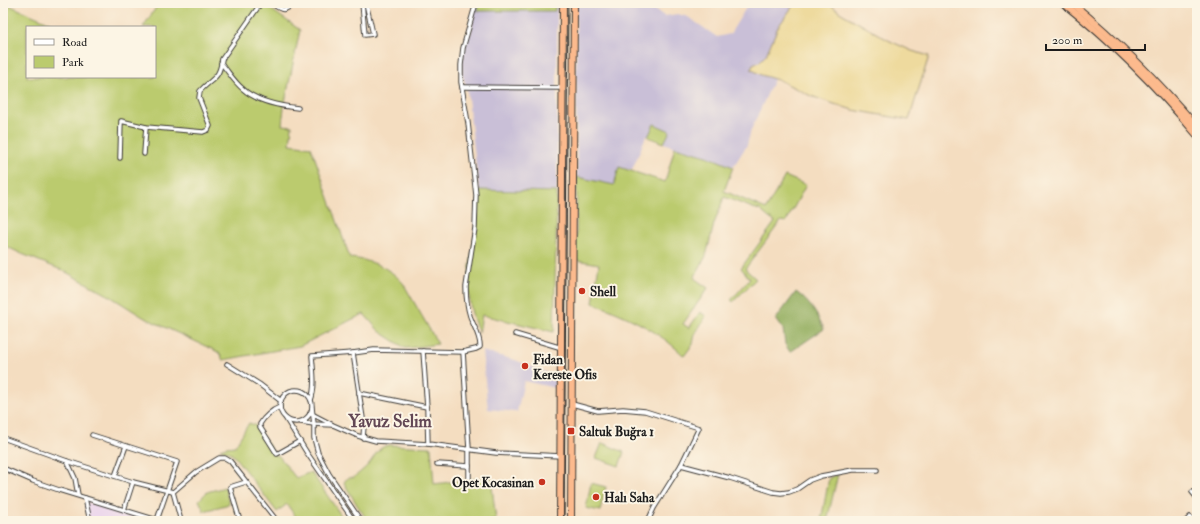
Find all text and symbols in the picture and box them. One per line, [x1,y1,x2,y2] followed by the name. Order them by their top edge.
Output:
[26,26,156,78] legend
[1046,26,1145,52] scale bar
[1052,33,1083,48] text: 200 m
[62,35,87,50] text: Road
[62,55,84,70] text: Park
[590,284,617,300] place label: Shell
[577,286,587,296] marker: Shell
[533,352,597,383] place label: Fidan Kereste Ofis
[520,361,530,371] marker: Fidan Kereste Ofis
[347,411,433,432] district label: Yavuz Selim
[579,424,654,441] place label: Saltuk Buğra 1
[566,426,576,436] marker: Saltuk Buğra 1
[452,475,534,492] place label: Opet Kocasinan
[537,477,547,487] marker: Opet Kocasinan
[604,490,655,506] place label: Halı Saha
[591,492,601,502] marker: Halı Saha

